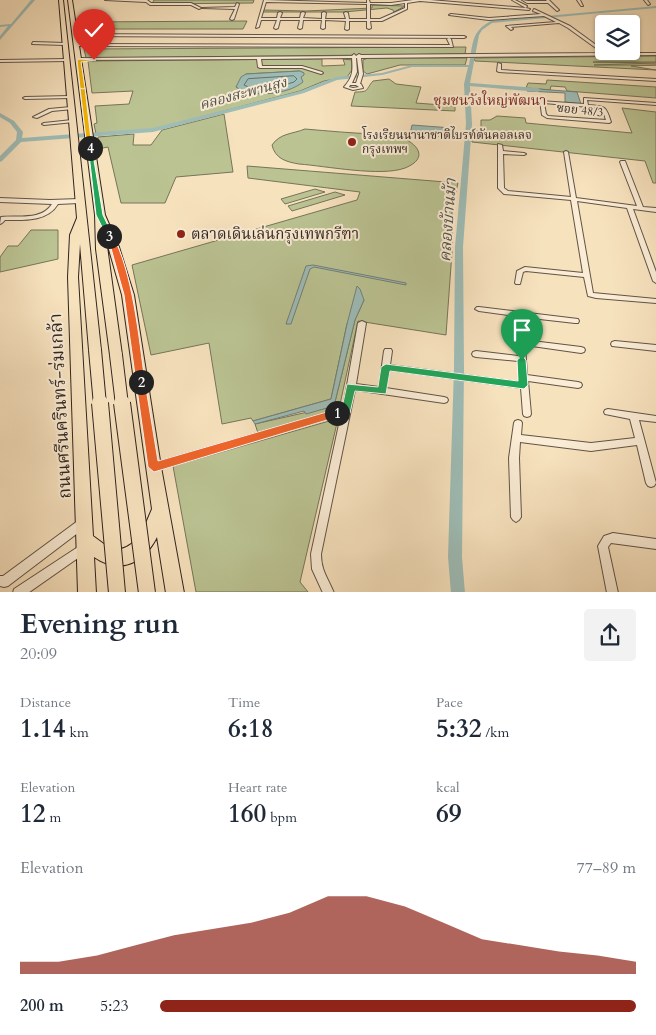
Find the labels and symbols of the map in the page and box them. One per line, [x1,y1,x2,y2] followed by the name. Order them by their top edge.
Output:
[73,9,115,60] pin
[197,72,290,114] water label: คลองสะพานสูง
[434,90,546,110] district label: ชุมชนวังใหญ่พัฒนา
[556,100,604,120] street label: ซอย 48/3
[361,126,532,157] place label: โรงเรียนนานาชาติไบรท์ตันคอลเลจ กรุงเทพฯ
[78,136,102,160] pin: 4
[346,136,358,148] marker: โรงเรียนนานาชาติไบรท์ตันคอลเลจ กรุงเทพฯ
[434,176,462,263] water label: คลองบ้านม้า
[96,224,122,248] pin: 3
[191,224,359,245] place label: ตลาดเดินเล่นกรุงเทพกรีฑา
[175,228,187,240] marker: ตลาดเดินเล่นกรุงเทพกรีฑา
[501,309,543,360] pin
[43,313,78,499] street label: ถนนศรีนครินทร์-ร่มเกล้า
[128,370,154,394] pin: 2
[324,400,350,426] pin: 1

